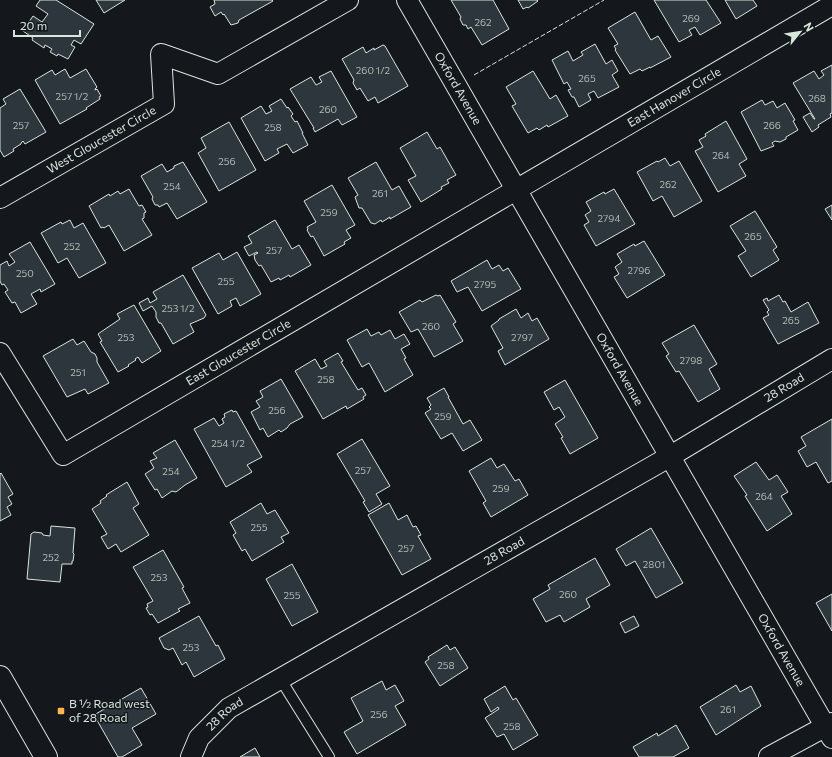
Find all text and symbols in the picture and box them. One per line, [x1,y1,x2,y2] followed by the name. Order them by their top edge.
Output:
[14,12,80,38] scale bar
[682,12,700,24] house number: 269
[780,12,820,52] north arrow
[474,16,492,28] house number: 262
[20,18,47,32] text: 20 m
[801,20,817,34] text: N
[432,49,485,127] street label: Oxford Avenue
[356,64,391,76] house number: 260 1/2
[624,64,723,129] street label: East Hanover Circle
[578,72,596,84] house number: 265
[56,90,89,102] house number: 257 1/2
[808,92,826,104] house number: 268
[44,102,158,176] street label: West Gloucester Circle
[319,103,337,115] house number: 260
[13,119,29,131] house number: 257
[763,119,781,131] house number: 266
[264,121,282,133] house number: 258
[712,149,730,161] house number: 264
[218,155,236,167] house number: 256
[659,178,677,190] house number: 262
[163,180,181,192] house number: 254
[372,187,388,199] house number: 261
[320,206,338,218] house number: 259
[598,212,620,224] house number: 2794
[744,230,762,242] house number: 265
[64,240,81,252] house number: 252
[266,244,282,256] house number: 257
[628,264,650,276] house number: 2796
[16,267,34,279] house number: 250
[217,275,235,287] house number: 255
[474,278,497,290] house number: 2795
[161,302,195,314] house number: 253 1/2
[782,314,800,326] house number: 265
[183,315,293,388] street label: East Gloucester Circle
[422,320,440,332] house number: 260
[594,330,647,408] street label: Oxford Avenue
[118,331,135,343] house number: 253
[511,331,533,343] house number: 2797
[680,354,702,366] house number: 2798
[70,366,86,378] house number: 251
[761,369,806,404] street label: 28 Road
[317,373,335,385] house number: 258
[268,404,286,416] house number: 256
[434,410,452,422] house number: 259
[211,437,245,449] house number: 254 1/2
[355,464,371,476] house number: 257
[162,465,180,477] house number: 254
[492,482,510,494] house number: 259
[755,490,773,502] house number: 264
[250,521,268,533] house number: 255
[481,533,527,567] street label: 28 Road
[398,542,414,554] house number: 257
[43,551,60,563] house number: 252
[643,558,665,570] house number: 2801
[151,571,168,583] house number: 253
[559,588,577,600] house number: 260
[283,589,301,601] house number: 255
[756,611,809,688] street label: Oxford Avenue
[183,641,200,653] house number: 253
[437,659,455,671] house number: 258
[203,694,245,733] street label: 28 Road
[69,696,150,724] place label: B ½ Road west of 28 Road
[720,703,736,715] house number: 261
[56,706,66,716] marker: B ½ Road west of 28 Road
[370,708,388,720] house number: 256
[503,720,521,732] house number: 258

